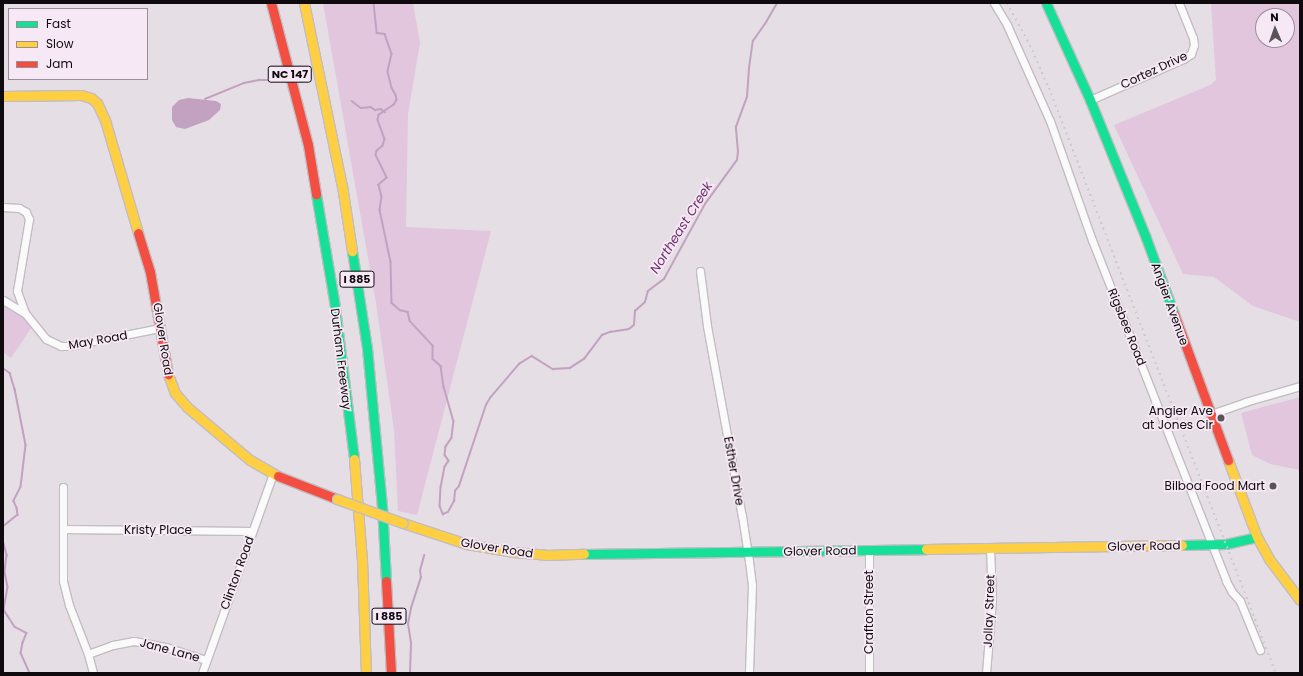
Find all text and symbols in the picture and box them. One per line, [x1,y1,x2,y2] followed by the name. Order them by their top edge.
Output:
[8,8,148,80] legend
[1255,8,1295,48] north arrow
[1270,9,1279,25] text: N
[46,15,71,32] text: Fast
[46,35,74,52] text: Slow
[1118,48,1190,92] street label: Cortez Drive
[46,55,73,72] text: Jam
[267,65,313,83] road number: NC 147
[647,179,717,277] water label: Northeast Creek
[1148,261,1192,347] street label: Angier Avenue
[339,270,375,288] road number: I 885
[1105,286,1149,368] street label: Rigsbee Road
[150,302,176,376] street label: Glover Road
[328,307,354,411] street label: Durham Freeway
[67,328,129,352] street label: May Road
[1142,404,1213,432] place label: Angier Ave at Jones Cir
[1216,413,1226,423] marker: Angier Ave at Jones Cir
[721,435,747,507] street label: Esther Drive
[1165,479,1265,493] place label: Bilboa Food Mart
[1268,481,1278,491] marker: Bilboa Food Mart
[124,523,192,537] street label: Kristy Place
[217,534,257,612] street label: Clinton Road
[460,535,534,561] street label: Glover Road
[1107,538,1181,554] street label: Glover Road
[783,543,857,559] street label: Glover Road
[862,570,876,654] street label: Crafton Street
[981,574,997,648] street label: Jollay Street
[371,607,407,625] road number: I 885
[139,635,201,665] street label: Jane Lane

